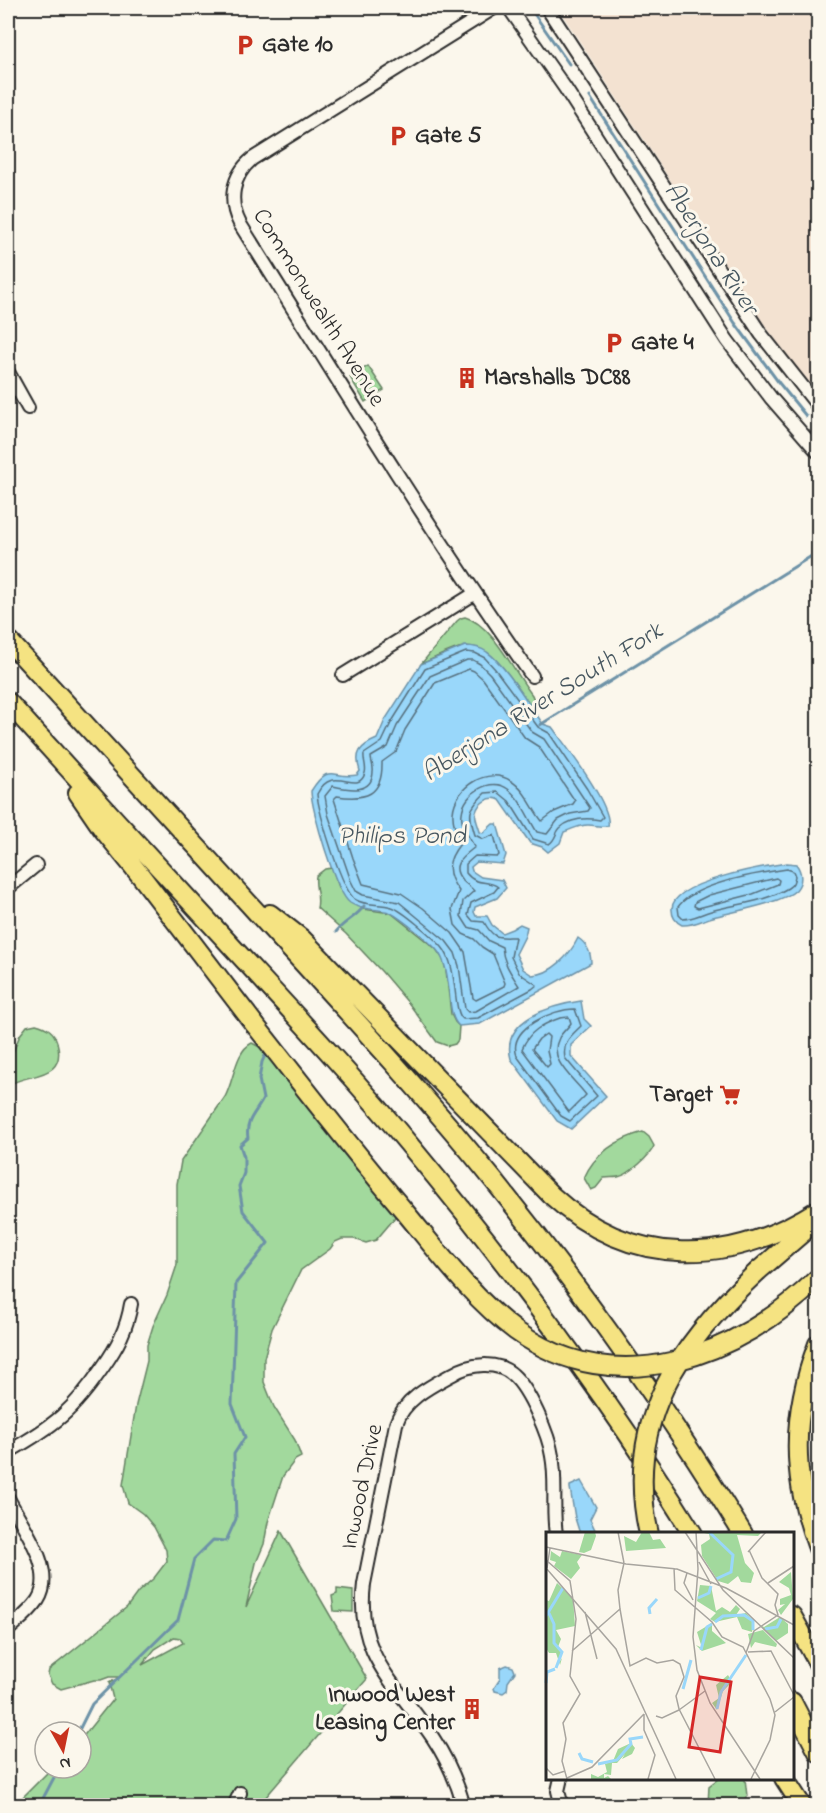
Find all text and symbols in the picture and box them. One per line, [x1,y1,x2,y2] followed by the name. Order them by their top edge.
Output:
[262,28,333,63] place label: Gate 10
[233,33,257,57] parking icon: Gate 10
[415,119,482,154] place label: Gate 5
[386,124,410,148] parking icon: Gate 5
[653,175,769,325] water label: Aberjona River
[243,202,393,414] street label: Commonwealth Avenue
[631,326,694,361] place label: Gate 4
[602,331,626,355] parking icon: Gate 4
[484,361,631,396] place label: Marshalls DC88
[455,366,479,390] building icon: Marshalls DC88
[415,612,672,793] water label: Aberjona River South Fork
[338,818,467,856] water label: Philips Pond
[649,1078,714,1114] place label: Target
[718,1083,742,1107] supermarket icon: Target
[333,1421,393,1553] street label: Inwood Drive
[546,1532,793,1780] inset map
[315,1678,456,1742] place label: Inwood West Leasing Center
[460,1697,484,1721] building icon: Inwood West Leasing Center
[33,1720,93,1780] north arrow
[58,1750,72,1776] text: N

